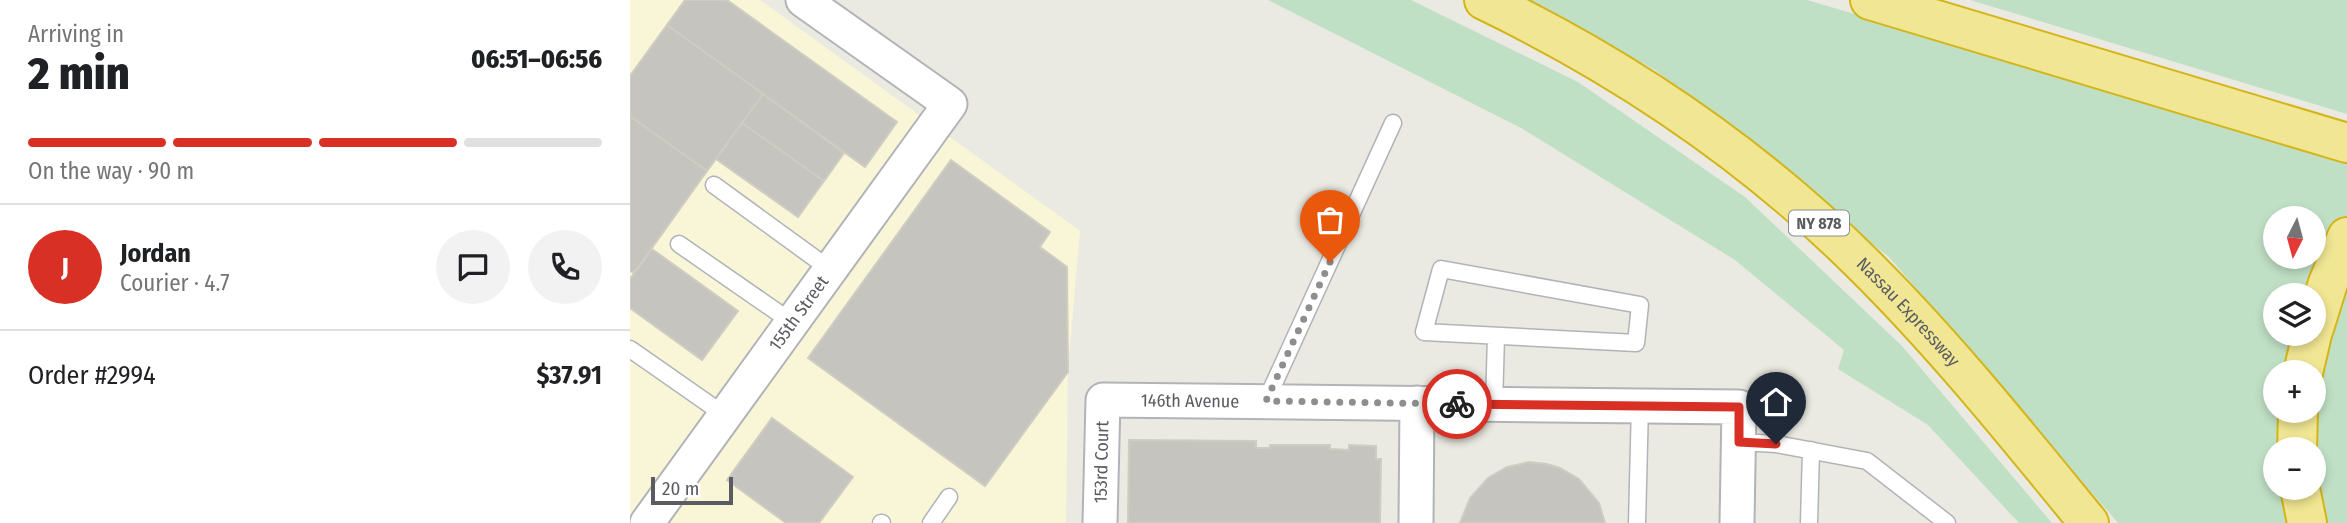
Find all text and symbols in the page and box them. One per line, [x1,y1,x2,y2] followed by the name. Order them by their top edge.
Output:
[28,20,124,48] text: Arriving in
[471,44,602,75] text: 06:51–06:56
[28,46,130,101] text: 2 min
[28,157,194,185] text: On the way · 90 m
[1300,190,1360,262] pin
[1311,201,1349,239] icon: bag
[2263,206,2326,270] north arrow
[2263,206,2326,500] map controls
[1789,210,1849,236] road number: NY 878
[436,230,510,304] button: chat
[528,230,602,304] button: phone
[120,238,191,269] text: Jordan
[61,252,69,283] text: J
[1852,253,1964,371] street label: Nassau Expressway
[120,269,230,297] text: Courier · 4.7
[764,271,833,355] street label: 155th Street
[2263,283,2326,346] button: layers
[28,360,156,391] text: Order #2994
[536,360,602,391] text: $37.91
[2263,360,2326,423] button: +
[1422,369,1492,439] courier
[1746,372,1806,444] pin
[1757,383,1795,421] icon: home
[1438,385,1476,423] icon: bike
[1141,389,1239,412] street label: 146th Avenue
[1089,420,1113,504] street label: 153rd Court
[2263,437,2326,500] button: −
[651,474,733,506] scale bar
[662,477,699,500] text: 20 m

